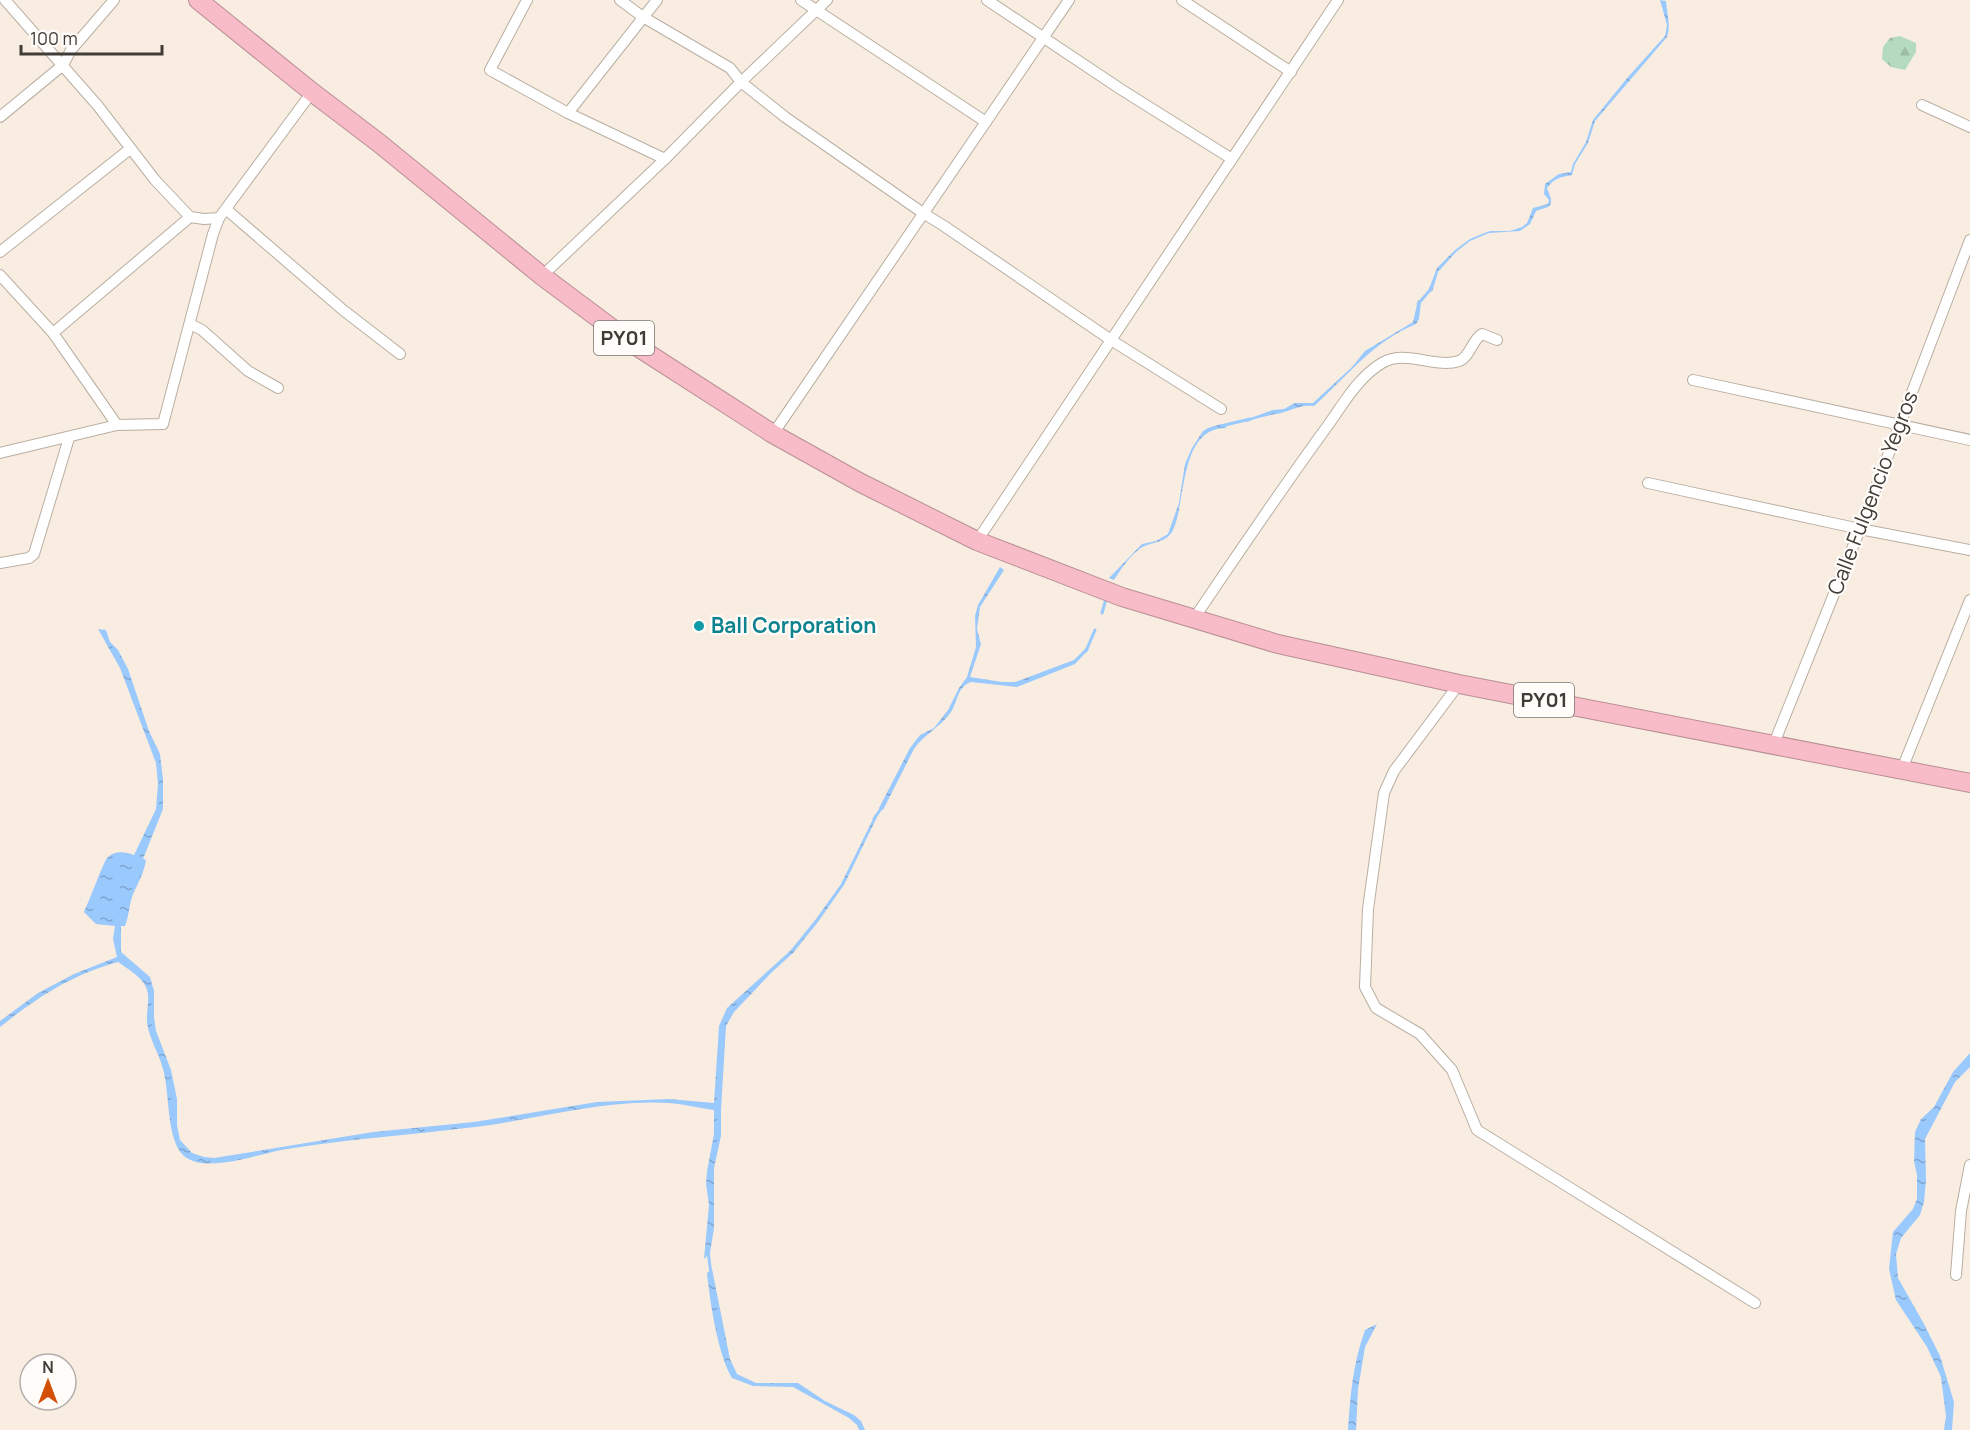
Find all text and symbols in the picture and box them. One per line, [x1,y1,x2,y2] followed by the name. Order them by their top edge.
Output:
[21,18,162,56] scale bar
[30,26,78,50] text: 100 m
[594,321,654,355] road number: PY01
[1820,387,1924,598] street label: Calle Fulgencio Yegros
[711,611,876,639] place label: Ball Corporation
[692,619,706,633] marker: Ball Corporation
[1514,683,1574,717] road number: PY01
[18,1352,78,1412] north arrow
[42,1356,54,1378] text: N

